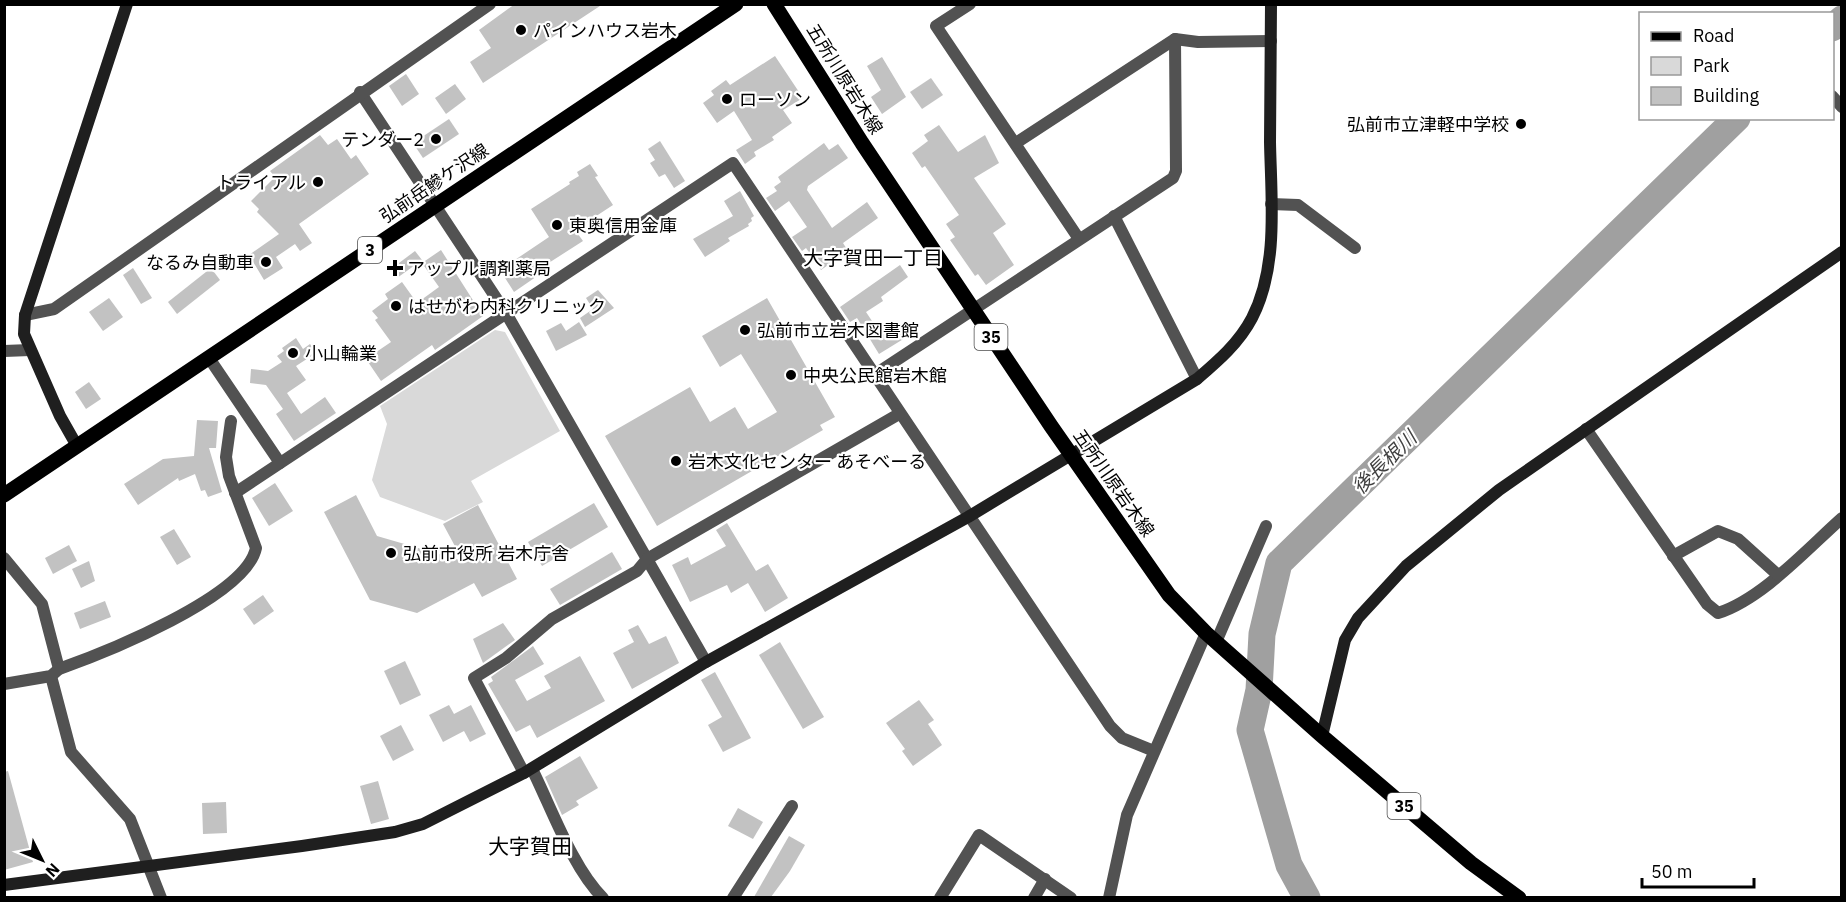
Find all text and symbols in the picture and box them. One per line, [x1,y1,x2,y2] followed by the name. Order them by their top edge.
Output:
[1639,12,1834,120] legend
[533,19,677,42] place label: パインハウス岩木
[802,19,888,139] street label: 五所川原岩木線
[514,23,528,37] marker: パインハウス岩木
[1693,24,1734,47] text: Road
[1693,54,1730,77] text: Park
[1693,84,1760,107] text: Building
[739,88,811,111] place label: ローソン
[720,92,734,106] marker: ローソン
[1347,113,1509,136] place label: 弘前市立津軽中学校
[1514,117,1528,131] marker: 弘前市立津軽中学校
[341,128,424,151] place label: テンダー2
[429,132,443,146] marker: テンダー2
[375,138,493,228] street label: 弘前岳鰺ケ沢線
[216,171,306,194] place label: トライアル
[311,175,325,189] marker: トライアル
[569,214,677,237] place label: 東奥信用金庫
[550,218,564,232] marker: 東奥信用金庫
[358,237,382,263] road number: 3
[803,244,943,271] district label: 大字賀田一丁目
[146,251,254,274] place label: なるみ自動車
[259,255,273,269] marker: なるみ自動車
[407,257,551,280] place label: アップル調剤薬局
[388,261,402,275] marker: アップル調剤薬局
[408,295,606,318] place label: はせがわ内科クリニック
[389,299,403,313] marker: はせがわ内科クリニック
[757,319,919,342] place label: 弘前市立岩木図書館
[738,323,752,337] marker: 弘前市立岩木図書館
[974,324,1008,350] road number: 35
[305,342,377,365] place label: 小山輪業
[286,346,300,360] marker: 小山輪業
[803,364,947,387] place label: 中央公民館岩木館
[784,368,798,382] marker: 中央公民館岩木館
[1346,423,1424,499] water label: 後長根川
[1068,425,1160,541] street label: 五所川原岩木線
[688,450,926,473] place label: 岩木文化センター あそべーる
[669,454,683,468] marker: 岩木文化センター あそべーる
[403,542,569,565] place label: 弘前市役所 岩木庁舎
[384,546,398,560] marker: 弘前市役所 岩木庁舎
[1388,793,1420,819] road number: 35
[12,830,72,890] north arrow
[488,832,572,860] district label: 大字賀田
[1642,851,1754,889] scale bar
[42,859,64,881] text: N
[1651,860,1693,883] text: 50 m

